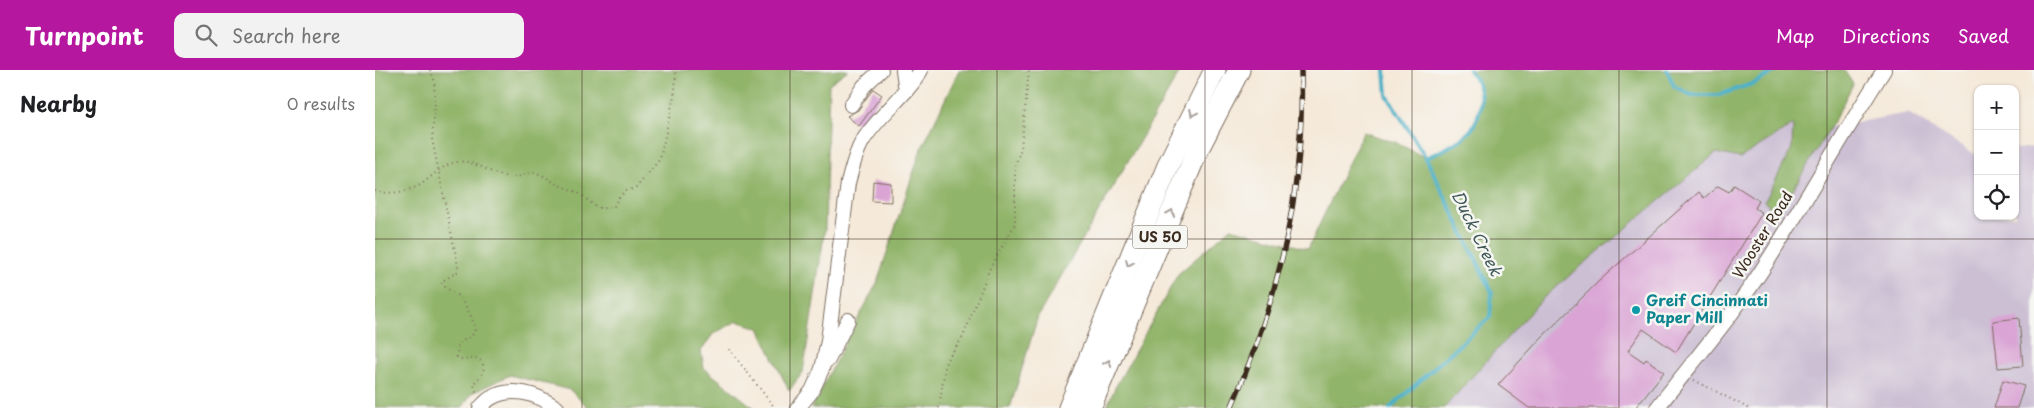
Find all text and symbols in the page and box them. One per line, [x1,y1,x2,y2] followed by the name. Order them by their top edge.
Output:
[174,13,524,58] search box
[25,17,144,53] text: Turnpoint
[192,21,220,49] icon: search
[232,21,341,49] text: Search here
[1776,22,1814,49] text: Map
[1842,22,1930,49] text: Directions
[1958,22,2009,49] text: Saved
[1974,85,2019,220] map controls
[1974,85,2019,130] button: +
[20,87,97,119] text: Nearby
[287,91,355,115] text: 0 results
[1189,108,1199,117] one-way arrow
[1974,130,2019,175] button: −
[1974,175,2019,220] button: locate
[1447,186,1510,281] water label: Duck Creek
[1726,186,1798,282] street label: Wooster Road
[1164,209,1175,218] one-way arrow
[1133,226,1187,248] road number: US 50
[1125,258,1136,267] one-way arrow
[1646,288,1768,328] place label: Greif Cincinnati Paper Mill
[1630,304,1642,316] marker: Greif Cincinnati Paper Mill
[1102,359,1113,368] one-way arrow

